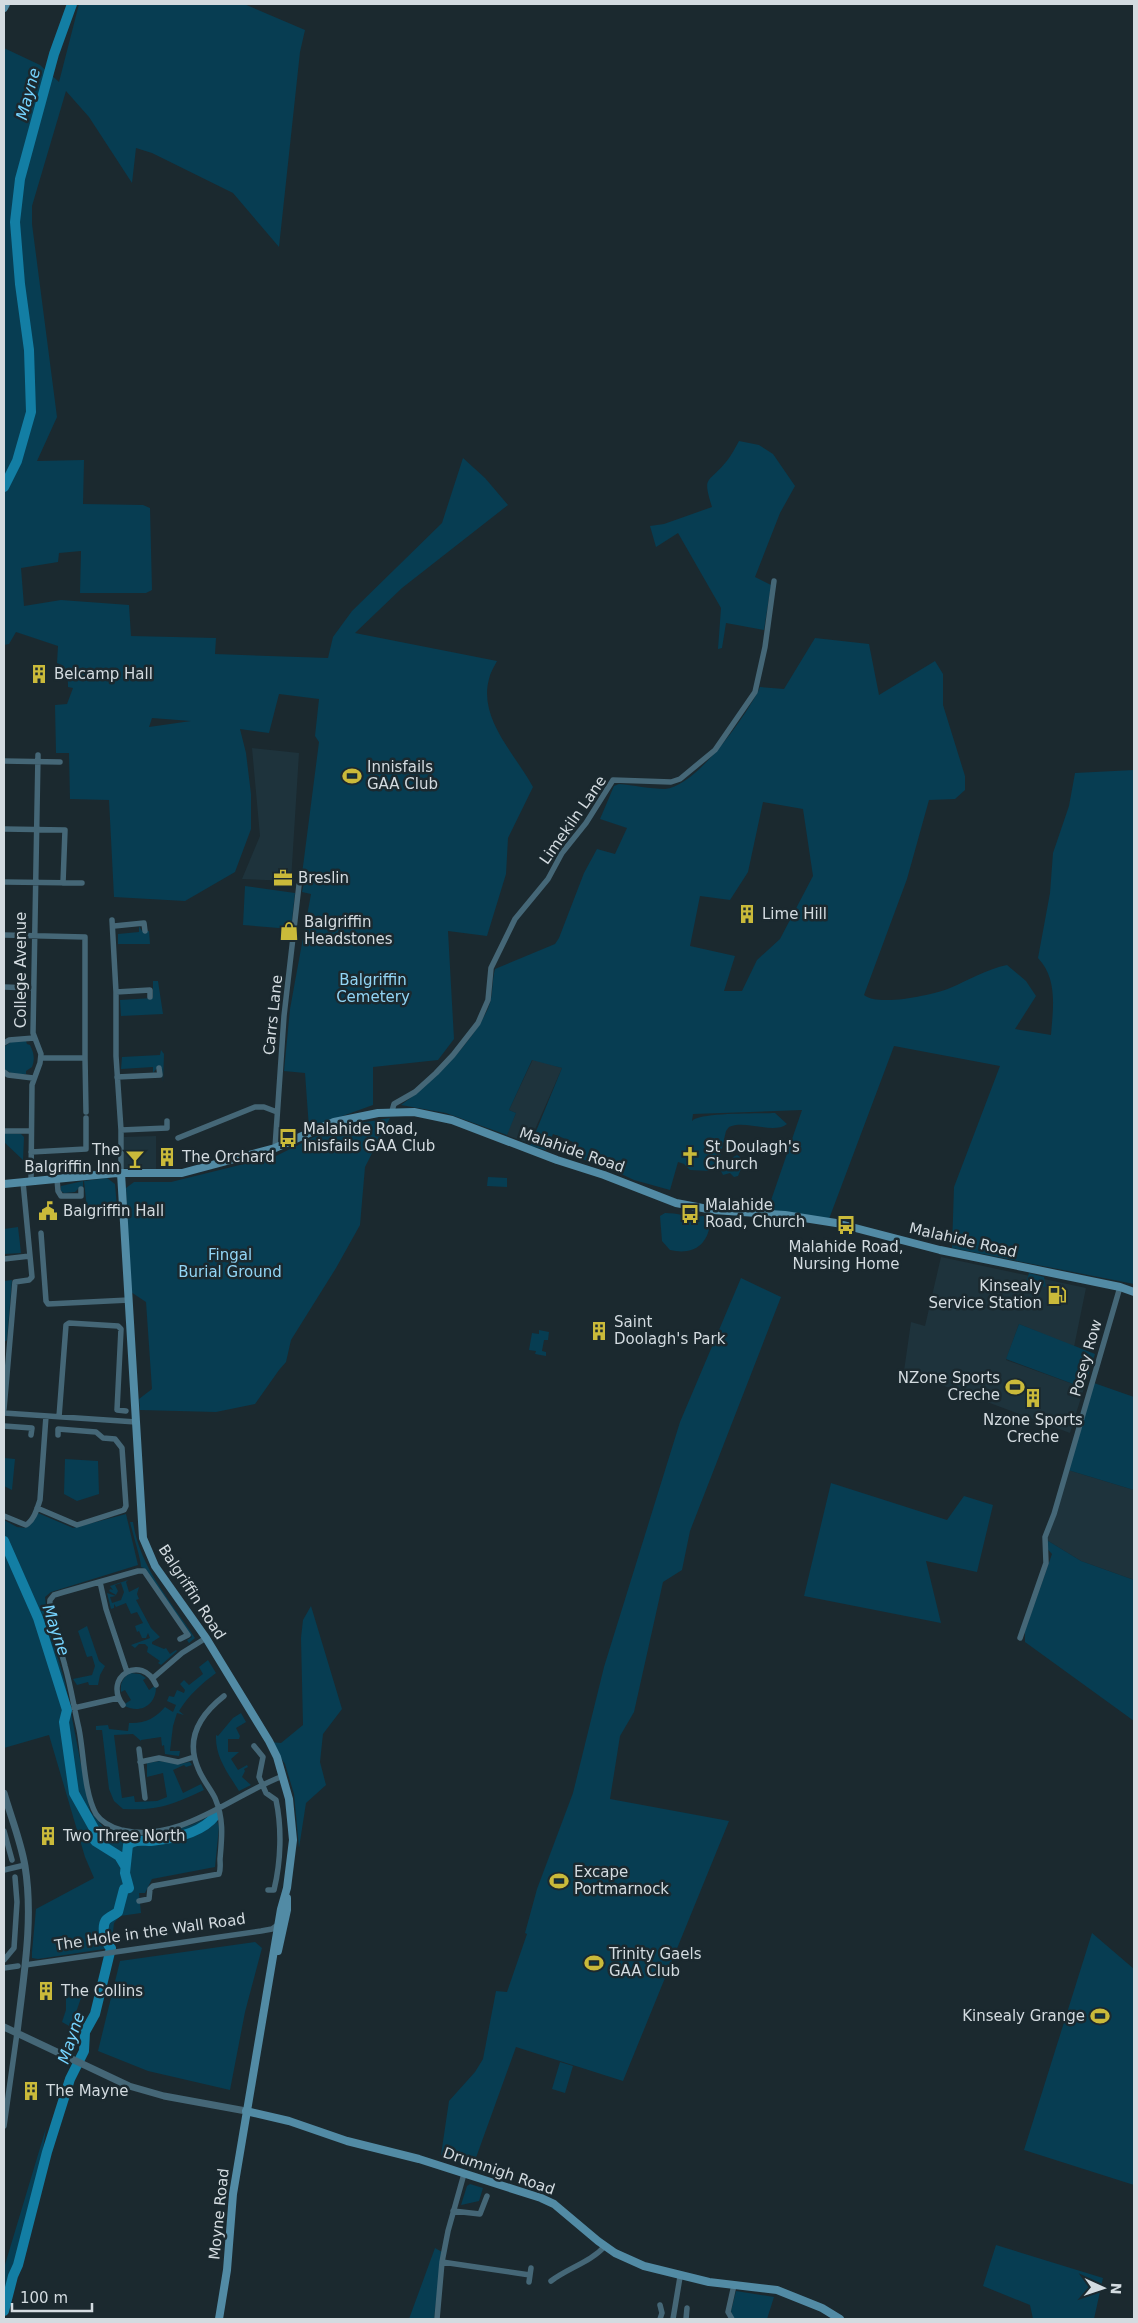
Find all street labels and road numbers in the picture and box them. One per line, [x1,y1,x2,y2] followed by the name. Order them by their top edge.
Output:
[536,772,610,868] street label: Limekiln Lane
[12,912,30,1028] street label: College Avenue
[260,974,286,1056] street label: Carrs Lane
[517,1124,627,1176] street label: Malahide Road
[907,1219,1019,1261] street label: Malahide Road
[1066,1317,1106,1399] street label: Posey Row
[155,1541,229,1643] street label: Balgriffin Road
[52,1910,247,1954] street label: The Hole in the Wall Road
[441,2143,557,2199] street label: Drumnigh Road
[205,2167,233,2261] street label: Moyne Road

